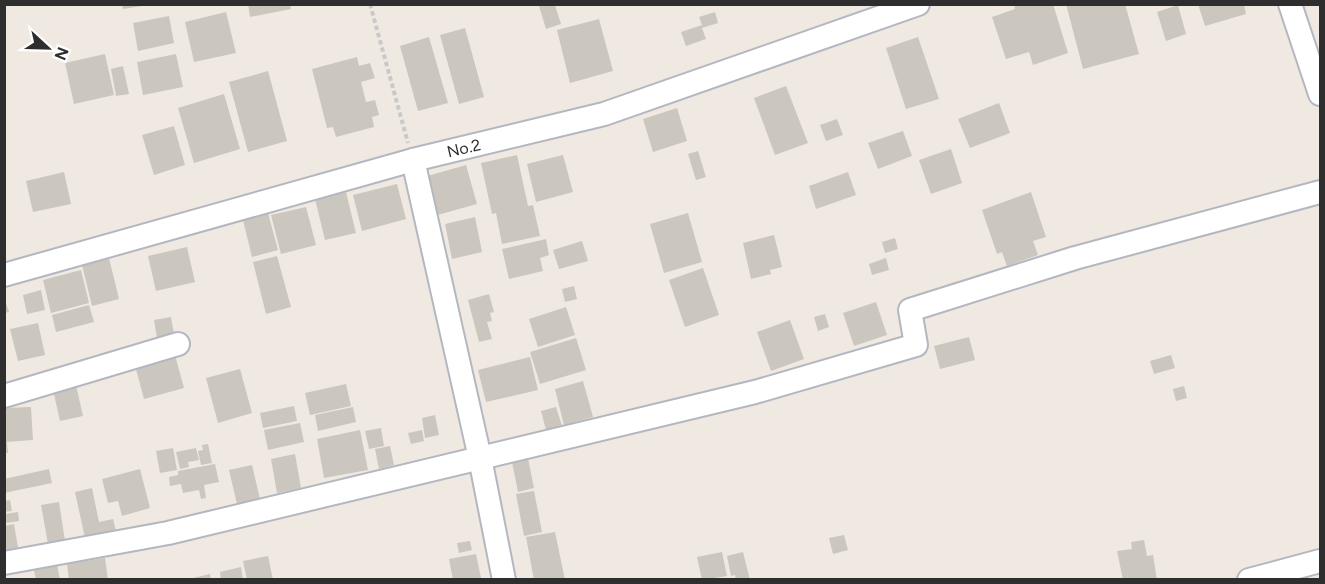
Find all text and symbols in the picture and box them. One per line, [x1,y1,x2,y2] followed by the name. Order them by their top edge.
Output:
[18,18,78,78] north arrow
[50,44,73,63] text: N
[445,135,483,161] street label: No.2

